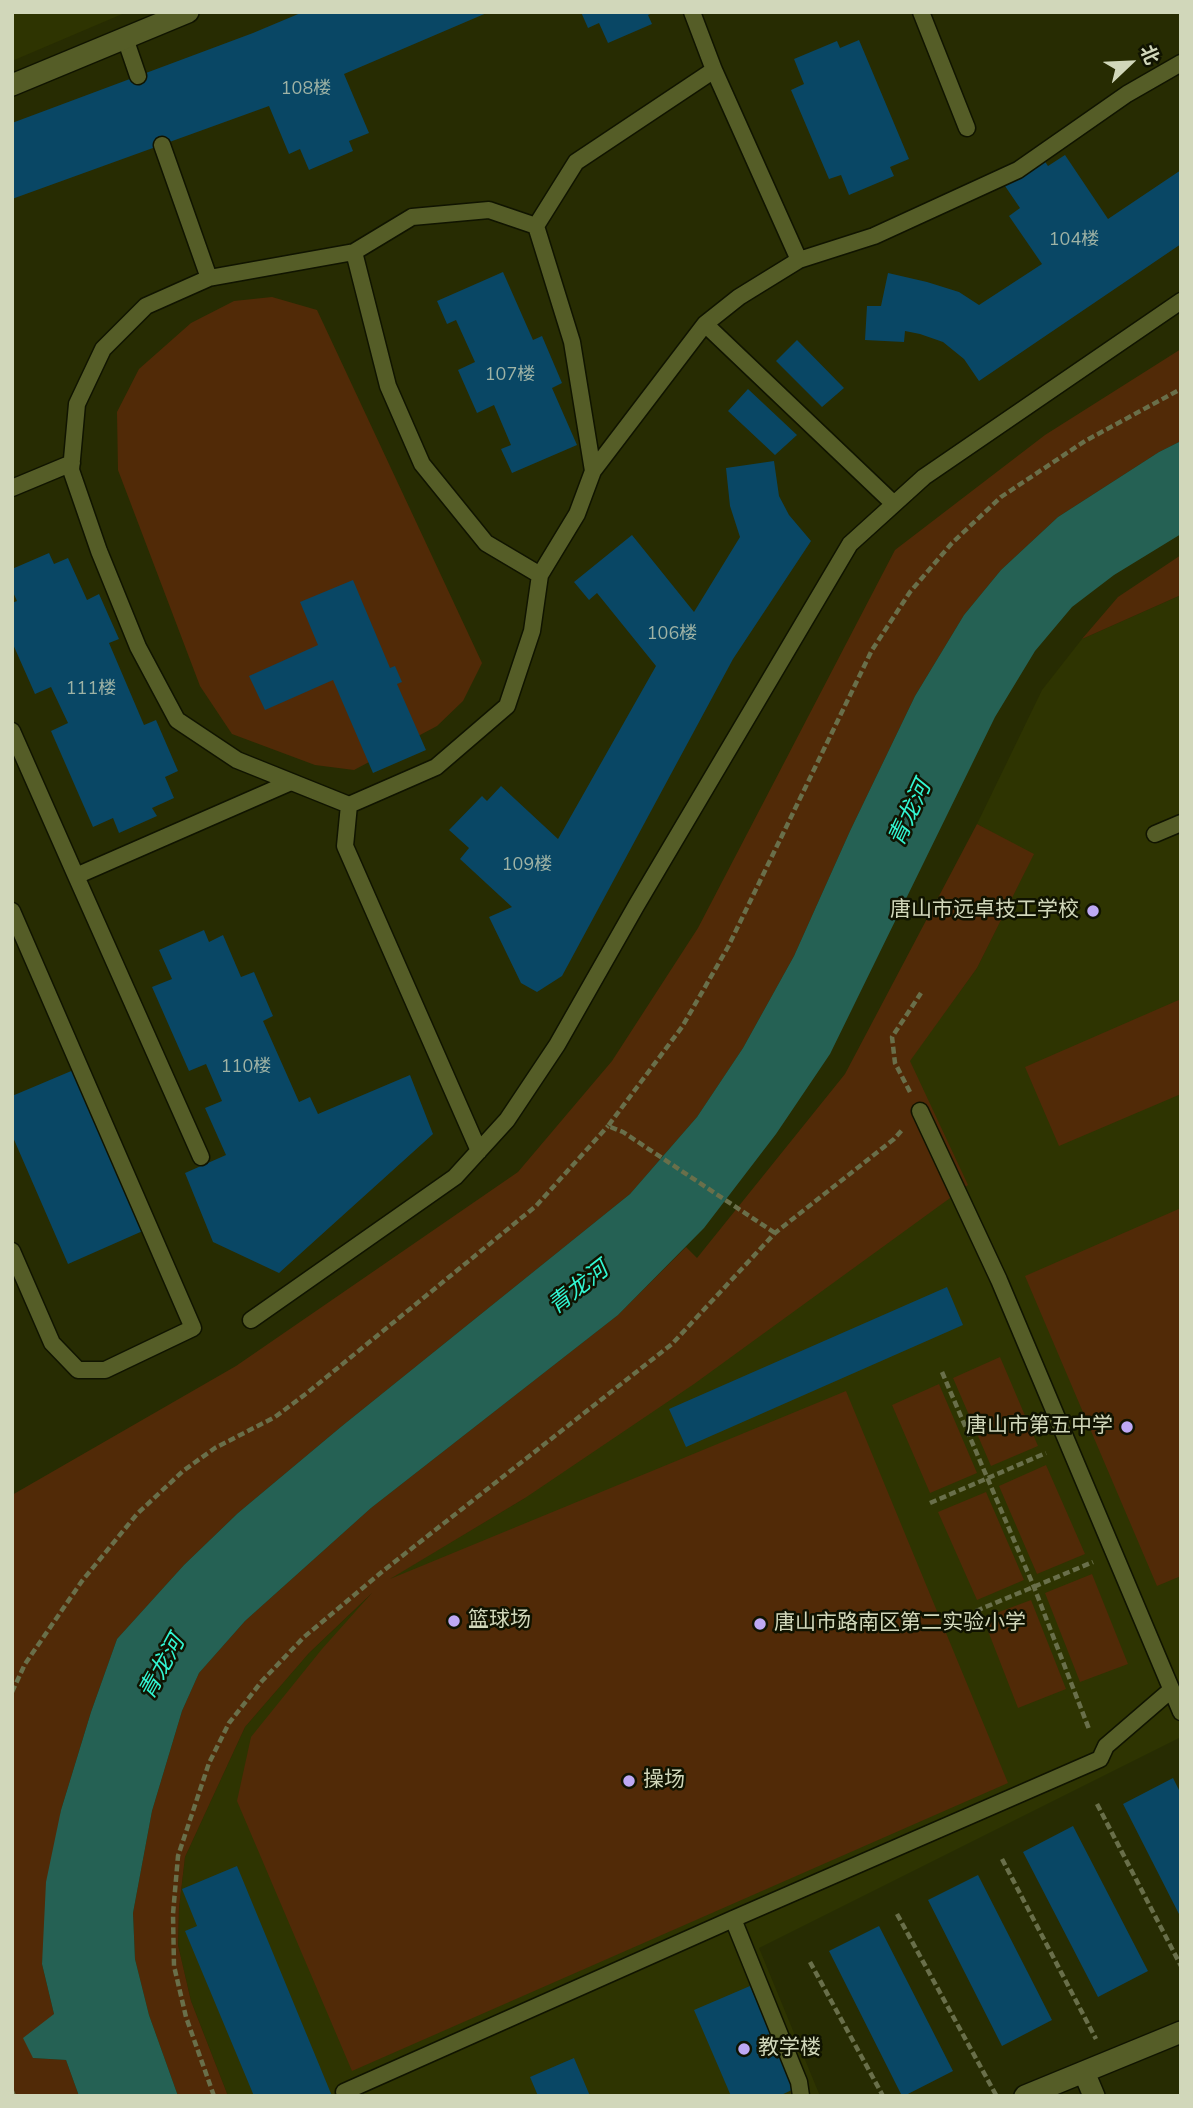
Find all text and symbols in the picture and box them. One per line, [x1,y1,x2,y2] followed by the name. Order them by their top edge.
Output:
[1095,28,1165,98] north arrow
[1134,41,1165,69] text: 北
[281,79,331,101] house number: 108楼
[1049,230,1099,252] house number: 104楼
[485,365,535,387] house number: 107楼
[647,624,697,646] house number: 106楼
[66,679,116,701] house number: 111楼
[884,777,938,851] water label: 青龙河
[502,855,552,877] house number: 109楼
[890,898,1079,924] place label: 唐山市远卓技工学校
[1085,903,1101,919] marker: 唐山市远卓技工学校
[221,1057,271,1079] house number: 110楼
[543,1257,615,1321] water label: 青龙河
[966,1414,1113,1440] place label: 唐山市第五中学
[1119,1419,1135,1435] marker: 唐山市第五中学
[468,1608,531,1634] place label: 篮球场
[774,1611,1026,1637] place label: 唐山市路南区第二实验小学
[446,1613,462,1629] marker: 篮球场
[752,1616,768,1632] marker: 唐山市路南区第二实验小学
[134,1631,192,1705] water label: 青龙河
[643,1768,685,1794] place label: 操场
[621,1773,637,1789] marker: 操场
[758,2036,821,2062] place label: 教学楼
[736,2041,752,2057] marker: 教学楼

